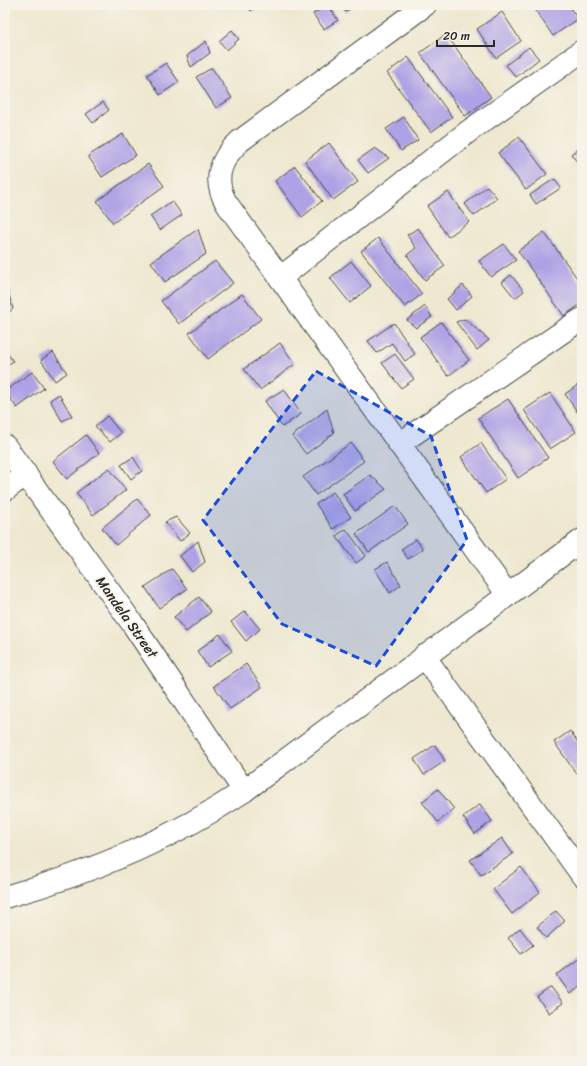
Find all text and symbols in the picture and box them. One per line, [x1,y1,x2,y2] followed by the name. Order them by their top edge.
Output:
[437,22,494,48] scale bar
[443,25,470,47] text: 20 m
[89,571,165,665] street label: Mandela Street

